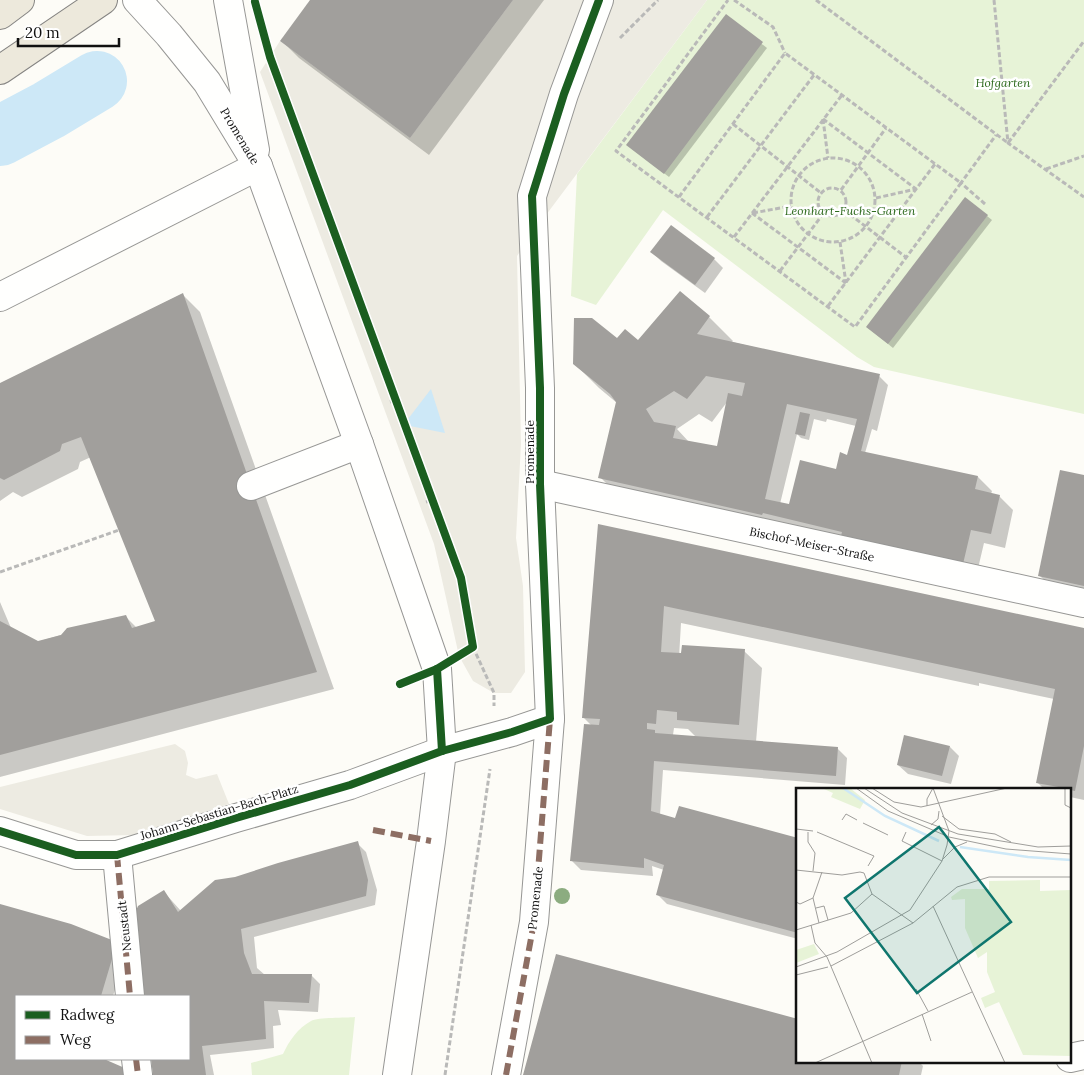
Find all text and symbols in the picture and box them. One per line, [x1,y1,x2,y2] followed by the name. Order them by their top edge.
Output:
[18,15,119,47] scale bar
[25,23,60,42] text: 20 m
[976,75,1031,90] park label: Hofgarten
[217,105,263,168] street label: Promenade
[785,203,916,218] park label: Leonhart-Fuchs-Garten
[522,420,537,484] street label: Promenade
[748,523,876,565] street label: Bischof-Meiser-Straße
[137,781,300,844] street label: Johann-Sebastian-Bach-Platz
[796,788,1072,1062] inset map
[524,865,546,931] street label: Promenade
[114,900,134,952] street label: Neustadt
[15,995,190,1060] legend
[60,1005,115,1024] text: Radweg
[60,1030,91,1049] text: Weg

